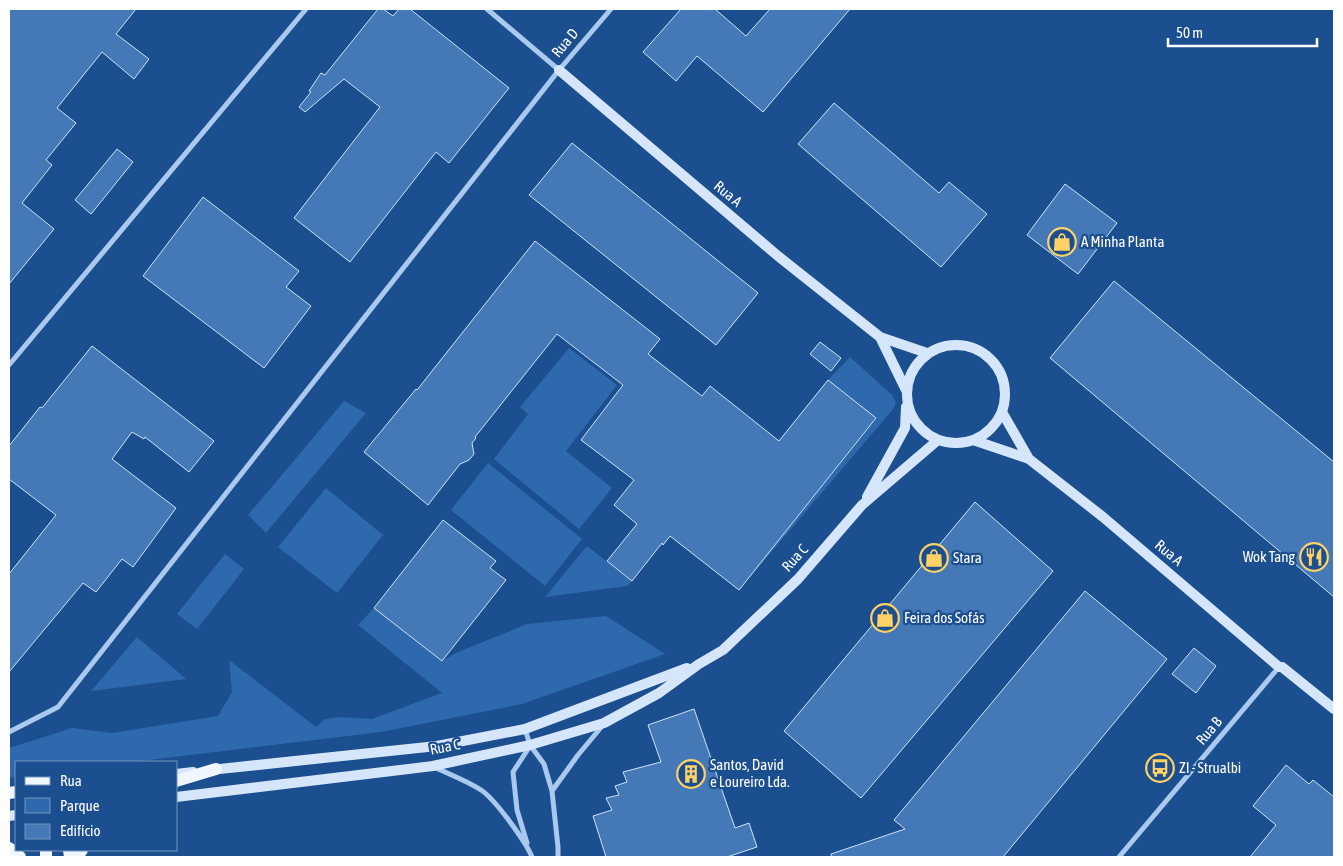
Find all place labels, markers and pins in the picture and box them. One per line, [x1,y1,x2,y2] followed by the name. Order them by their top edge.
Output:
[1047,227,1077,257] shop icon: A Minha Planta
[1081,233,1164,250] place label: A Minha Planta
[1299,542,1329,572] restaurant icon: Wok Tang
[919,543,949,573] shop icon: Stara
[1243,548,1296,565] place label: Wok Tang
[953,549,982,566] place label: Stara
[870,603,900,633] shop icon: Feira dos Sofás
[904,609,984,626] place label: Feira dos Sofás
[1145,753,1175,783] bus stop icon: ZI - Strualbi
[710,756,790,790] place label: Santos, David e Loureiro Lda.
[676,759,706,789] building icon: Santos, David e Loureiro Lda.
[1179,759,1241,776] place label: ZI - Strualbi

